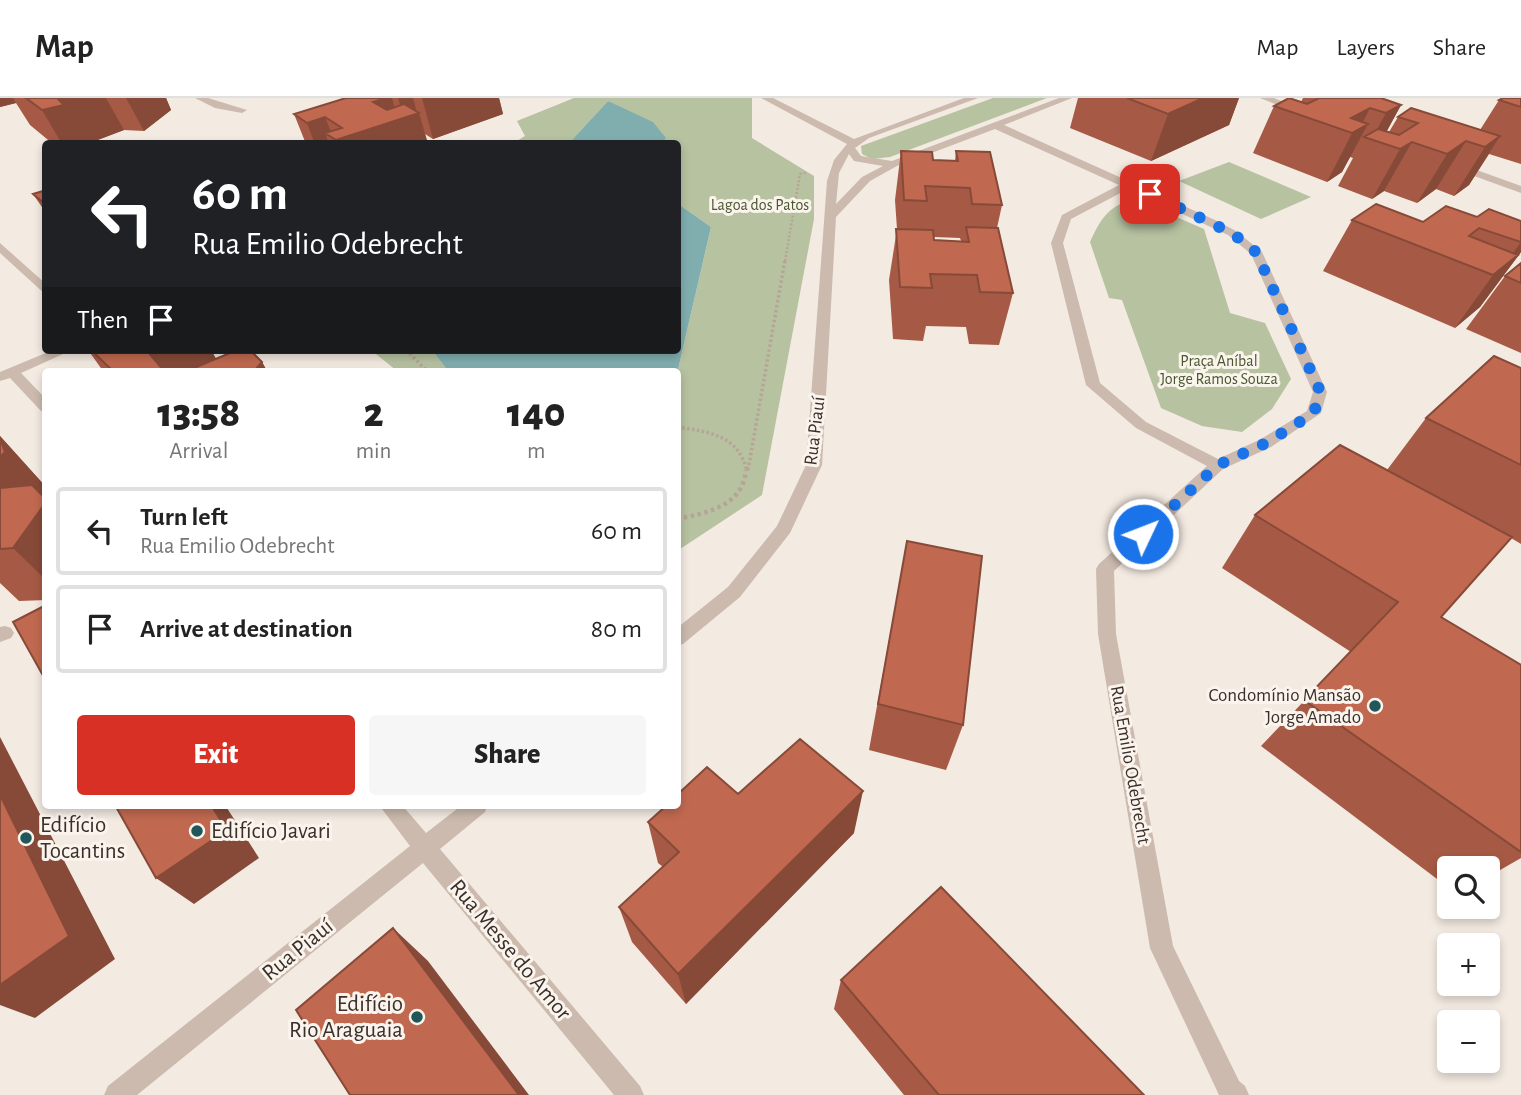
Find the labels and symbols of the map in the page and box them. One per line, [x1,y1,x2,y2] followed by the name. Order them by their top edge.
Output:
[1120,164,1180,224] pin
[711,197,809,213] park label: Lagoa dos Patos
[1160,353,1278,387] park label: Praça Aníbal Jorge Ramos Souza
[801,395,829,467] street label: Rua Piauí
[1106,497,1180,571] position arrow
[1107,684,1153,846] street label: Rua Emilio Odebrecht
[1209,686,1361,727] place label: Condomínio Mansão Jorge Amado
[1367,698,1383,714] marker: Condomínio Mansão Jorge Amado
[40,814,125,863] place label: Edifício Tocantins
[211,820,331,843] place label: Edifício Javari
[189,823,205,839] marker: Edifício Javari
[18,830,34,846] marker: Edifício Tocantins
[445,876,575,1025] street label: Rua Messe do Amor
[258,914,338,985] street label: Rua Piauí
[289,993,403,1042] place label: Edifício Rio Araguaia
[409,1009,425,1025] marker: Edifício Rio Araguaia

